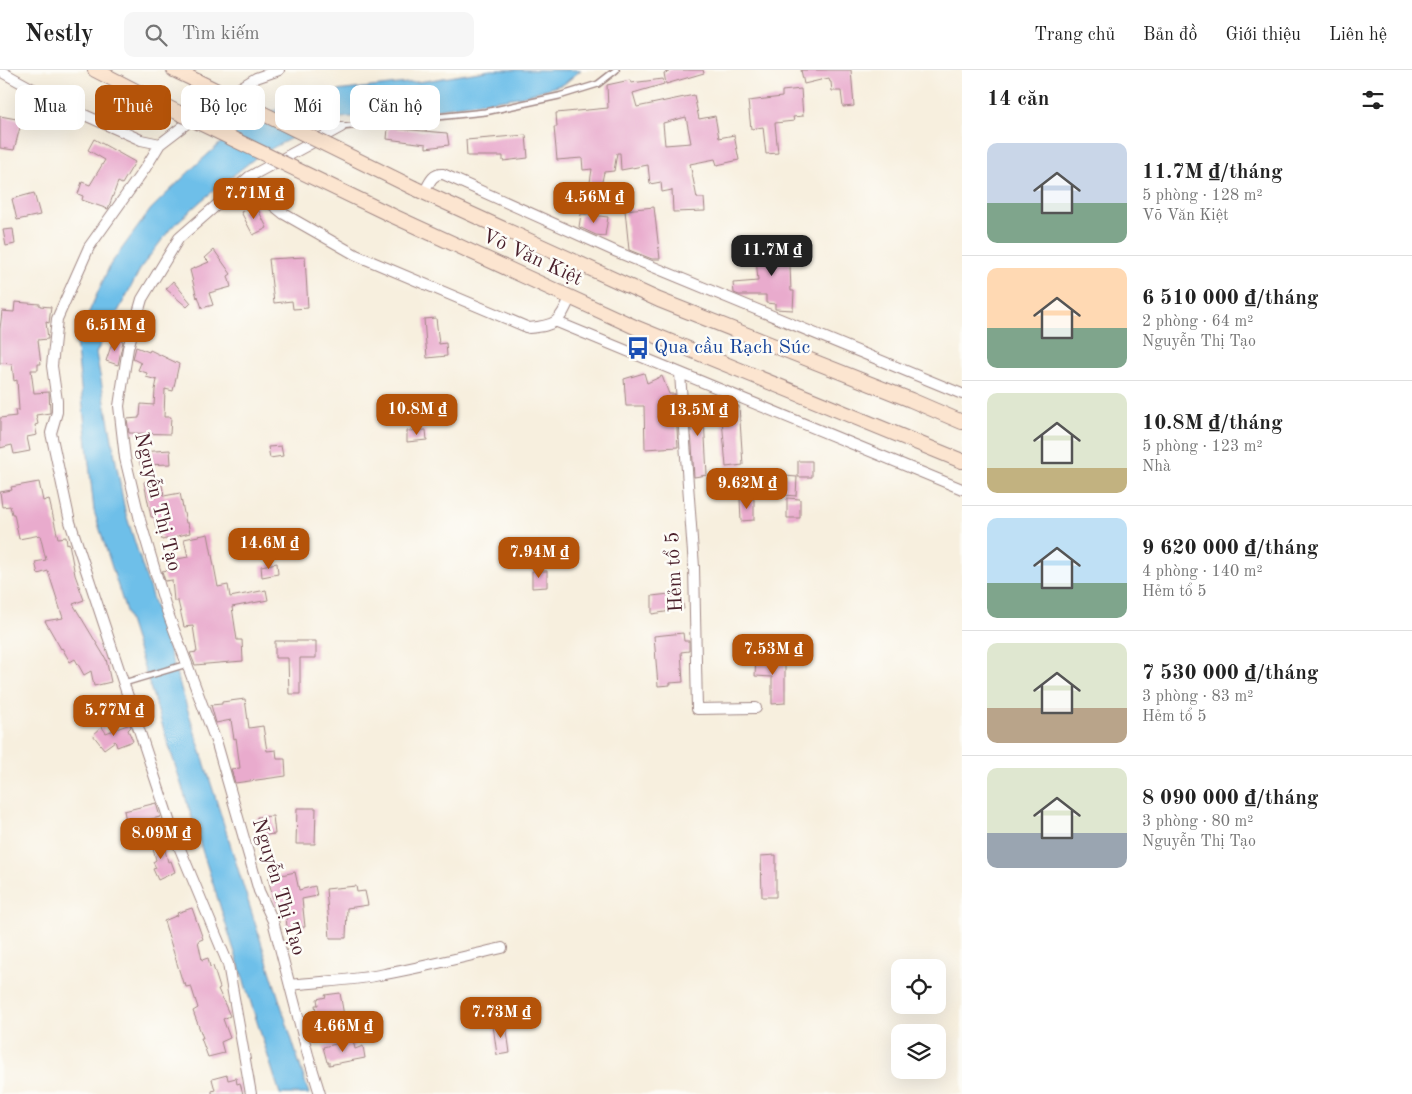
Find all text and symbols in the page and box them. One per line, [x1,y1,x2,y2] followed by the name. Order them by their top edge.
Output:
[124,12,474,57] search box
[142,21,170,49] icon: search
[25,23,94,47] text: Nestly
[182,25,260,44] text: Tìm kiếm
[1034,26,1115,44] text: Trang chủ
[1143,26,1197,44] text: Bản đồ
[1225,26,1301,44] text: Giới thiệu
[1329,26,1387,44] text: Liên hệ
[15,85,85,130] chip: Mua
[95,85,171,130] chip: Thuê
[181,85,265,130] chip: Bộ lọc
[275,85,340,130] chip: Mới
[350,85,440,130] chip: Căn hộ
[1359,86,1387,114] icon: filters
[987,89,1049,110] text: 14 căn
[1142,162,1283,183] text: 11.7M ₫/tháng
[1027,163,1087,223] icon: home
[208,178,300,220] pin: 7.71M ₫
[548,182,640,224] pin: 4.56M ₫
[224,186,284,202] text: 7.71M ₫
[1142,188,1263,204] text: 5 phòng · 128 m²
[564,190,624,206] text: 4.56M ₫
[1142,208,1229,224] text: Võ Văn Kiệt
[479,226,585,290] street label: Võ Văn Kiệt
[726,234,818,277] pin: 11.7M ₫
[742,243,802,259] text: 11.7M ₫
[1027,288,1087,348] icon: home
[1142,288,1319,309] text: 6 510 000 ₫/tháng
[69,310,161,352] pin: 6.51M ₫
[1142,314,1253,330] text: 2 phòng · 64 m²
[85,318,145,334] text: 6.51M ₫
[1142,334,1256,350] text: Nguyễn Thị Tạo
[625,335,651,361] bus stop icon: Qua cầu Rạch Súc
[654,336,811,358] place label: Qua cầu Rạch Súc
[371,394,463,436] pin: 10.8M ₫
[652,394,744,437] pin: 13.5M ₫
[387,402,447,418] text: 10.8M ₫
[668,403,728,419] text: 13.5M ₫
[1027,413,1087,473] icon: home
[1142,413,1283,434] text: 10.8M ₫/tháng
[130,430,185,573] street label: Nguyễn Thị Tạo
[1142,439,1263,455] text: 5 phòng · 123 m²
[1142,459,1171,475] text: Nhà
[701,468,793,510] pin: 9.62M ₫
[717,476,777,492] text: 9.62M ₫
[223,528,315,570] pin: 14.6M ₫
[662,531,687,613] street label: Hẻm tổ 5
[239,536,299,552] text: 14.6M ₫
[493,536,585,579] pin: 7.94M ₫
[1027,538,1087,598] icon: home
[1142,538,1319,559] text: 9 620 000 ₫/tháng
[509,545,569,561] text: 7.94M ₫
[1142,564,1263,580] text: 4 phòng · 140 m²
[1142,584,1206,600] text: Hẻm tổ 5
[727,634,819,676] pin: 7.53M ₫
[743,642,803,658] text: 7.53M ₫
[1027,663,1087,723] icon: home
[1142,663,1319,684] text: 7 530 000 ₫/tháng
[1142,689,1253,705] text: 3 phòng · 83 m²
[68,694,160,737] pin: 5.77M ₫
[84,703,144,719] text: 5.77M ₫
[1142,709,1206,725] text: Hẻm tổ 5
[1027,788,1087,848] icon: home
[1142,788,1319,809] text: 8 090 000 ₫/tháng
[1142,814,1253,830] text: 3 phòng · 80 m²
[248,816,309,958] street label: Nguyễn Thị Tạo
[115,818,207,860] pin: 8.09M ₫
[131,826,191,842] text: 8.09M ₫
[1142,834,1256,850] text: Nguyễn Thị Tạo
[891,959,946,1079] map controls
[891,959,946,1014] button: locate
[455,996,547,1039] pin: 7.73M ₫
[471,1005,531,1021] text: 7.73M ₫
[297,1010,389,1053] pin: 4.66M ₫
[313,1019,373,1035] text: 4.66M ₫
[891,1024,946,1079] button: layers

